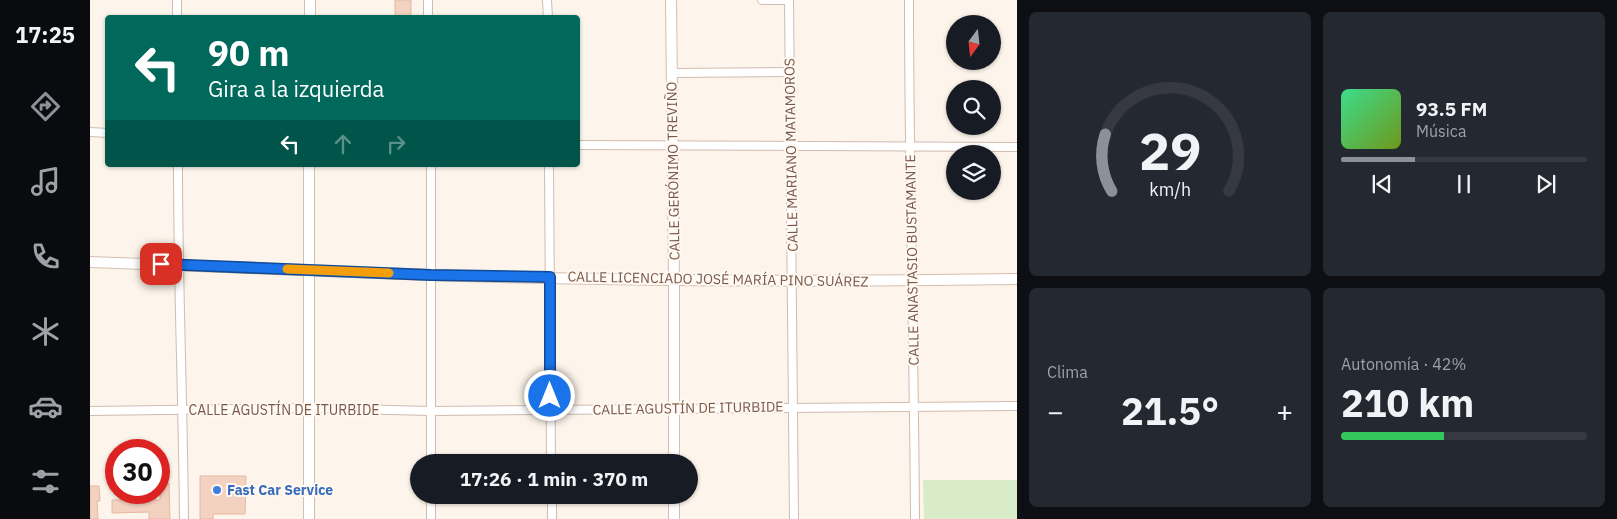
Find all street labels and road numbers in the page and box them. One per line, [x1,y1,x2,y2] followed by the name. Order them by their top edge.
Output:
[780,58,802,252] street label: CALLE MARIANO MATAMOROS
[661,81,684,261] street label: CALLE GERÓNIMO TREVIÑO
[901,154,923,366] street label: CALLE ANASTASIO BUSTAMANTE
[567,266,869,291] street label: CALLE LICENCIADO JOSÉ MARÍA PINO SUÁREZ
[592,396,784,419] street label: CALLE AGUSTÍN DE ITURBIDE
[189,400,379,419] street label: CALLE AGUSTÍN DE ITURBIDE

